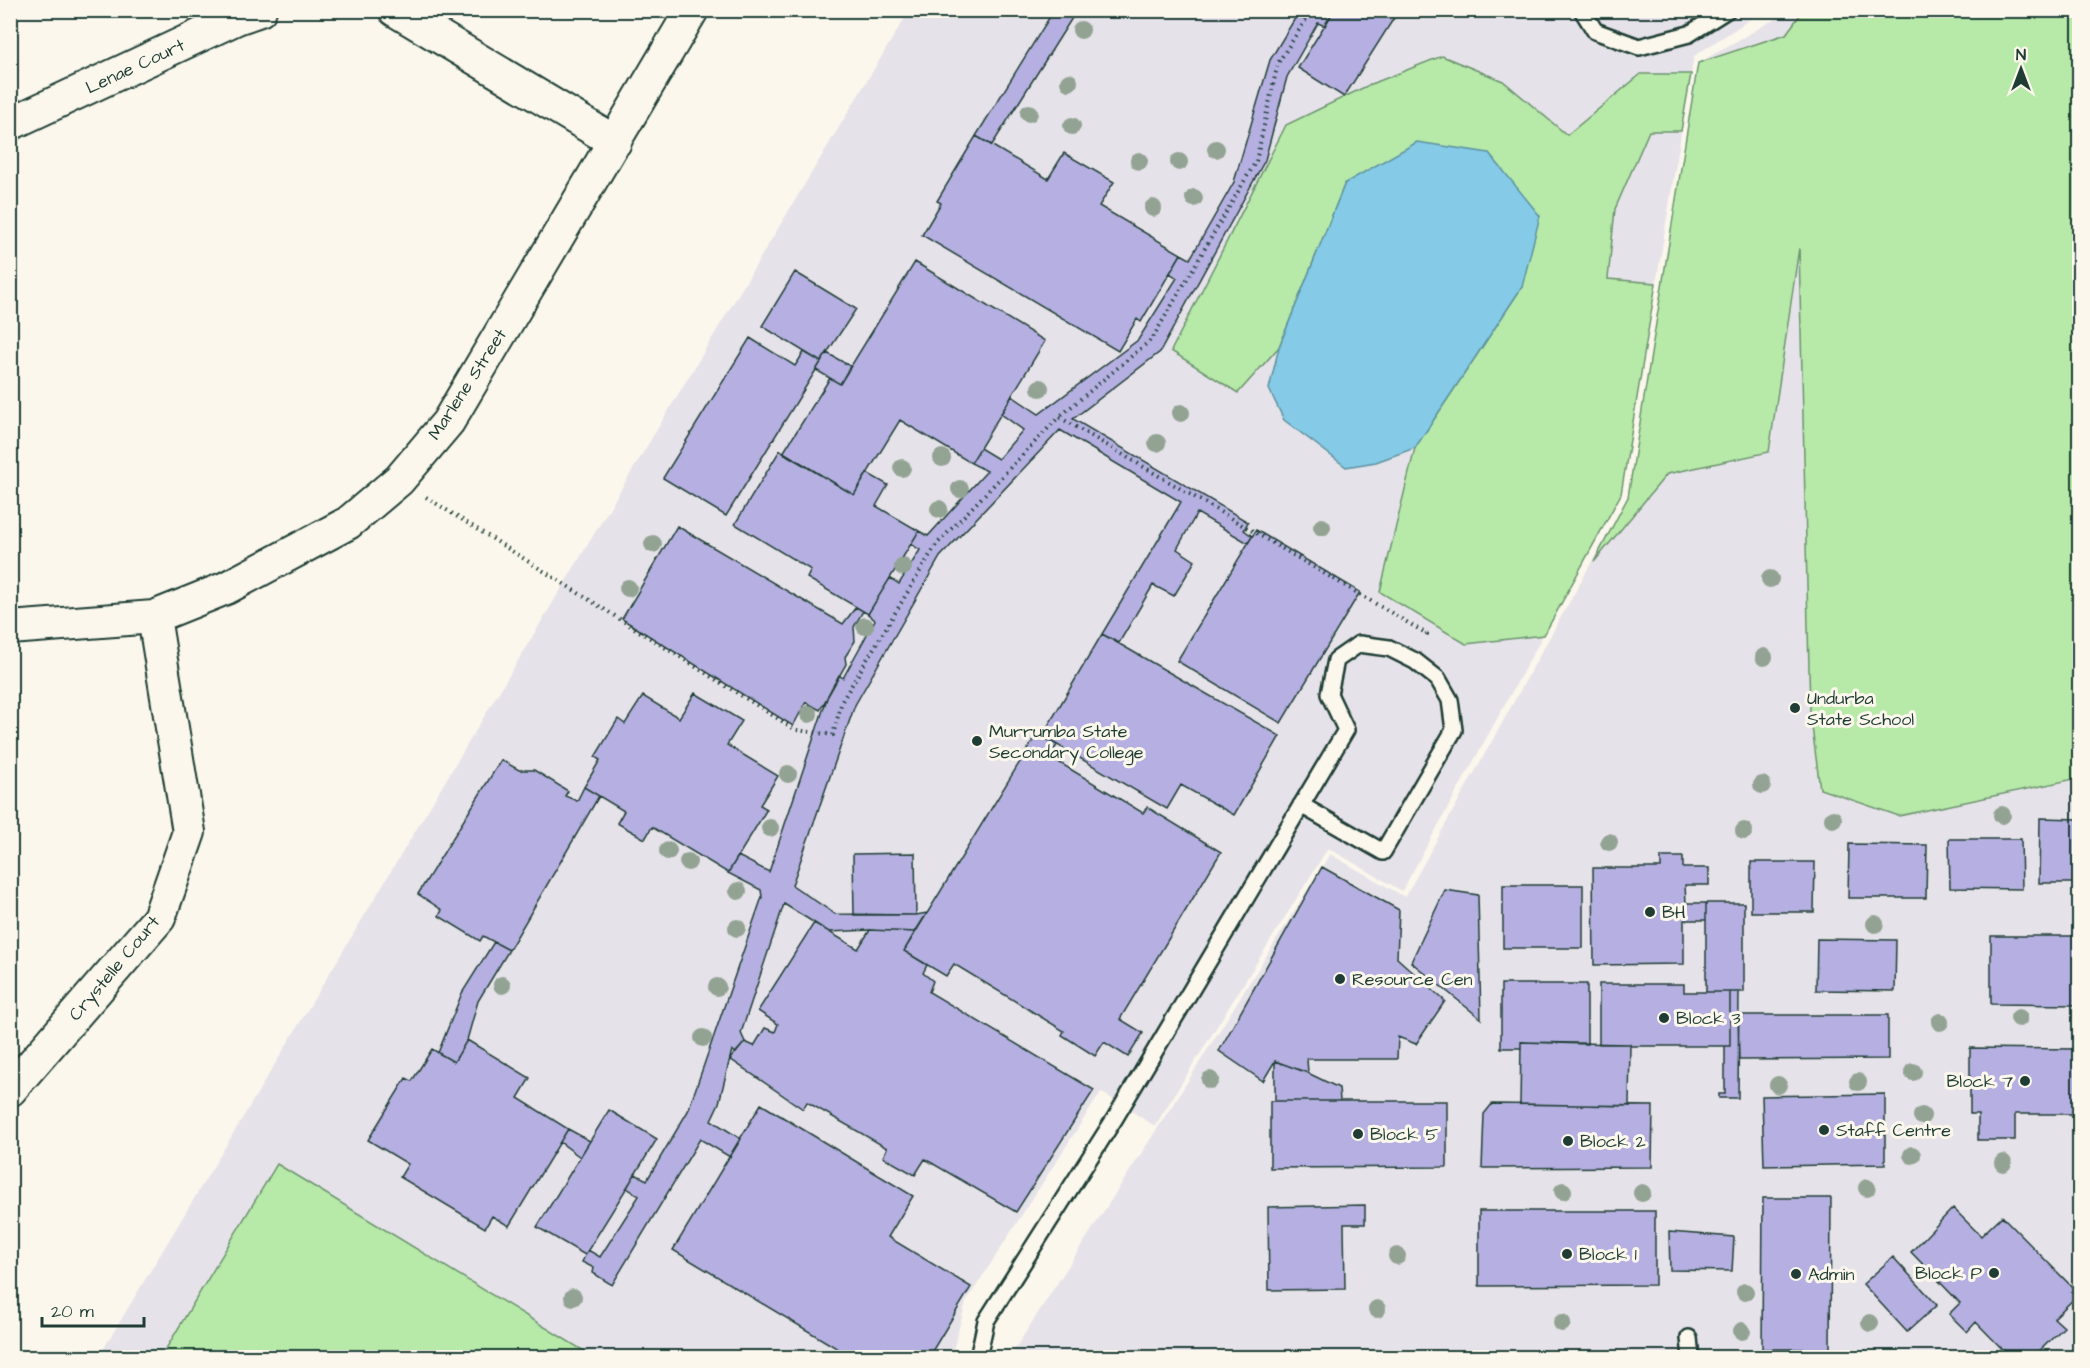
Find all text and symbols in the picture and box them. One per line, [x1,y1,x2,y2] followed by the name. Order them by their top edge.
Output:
[82,32,189,100] street label: Lenae Court
[1991,39,2051,99] north arrow
[2016,44,2026,66] text: N
[422,323,513,445] street label: Marlene Street
[1807,686,1914,732] place label: Undurba State School
[1788,701,1802,715] marker: Undurba State School
[989,719,1144,766] place label: Murrumba State Secondary College
[970,734,984,748] marker: Murrumba State Secondary College
[1662,900,1686,925] place label: BH
[1643,905,1657,919] marker: BH
[63,910,167,1027] street label: Crystelle Court
[1352,967,1473,992] place label: Resource Cen
[1333,972,1347,986] marker: Resource Cen
[1676,1006,1741,1031] place label: Block 3
[1657,1011,1671,1025] marker: Block 3
[1947,1069,2013,1094] place label: Block 7
[2018,1074,2032,1088] marker: Block 7
[1836,1118,1951,1143] place label: Staff Centre
[1370,1122,1438,1147] place label: Block 5
[1817,1123,1831,1137] marker: Staff Centre
[1351,1127,1365,1141] marker: Block 5
[1580,1129,1646,1154] place label: Block 2
[1561,1134,1575,1148] marker: Block 2
[1579,1242,1637,1267] place label: Block 1
[1560,1247,1574,1261] marker: Block 1
[1915,1261,1983,1286] place label: Block P
[1808,1262,1855,1287] place label: Admin
[1987,1266,2001,1280] marker: Block P
[1789,1267,1803,1281] marker: Admin
[42,1290,144,1328] scale bar
[51,1299,94,1324] text: 20 m

